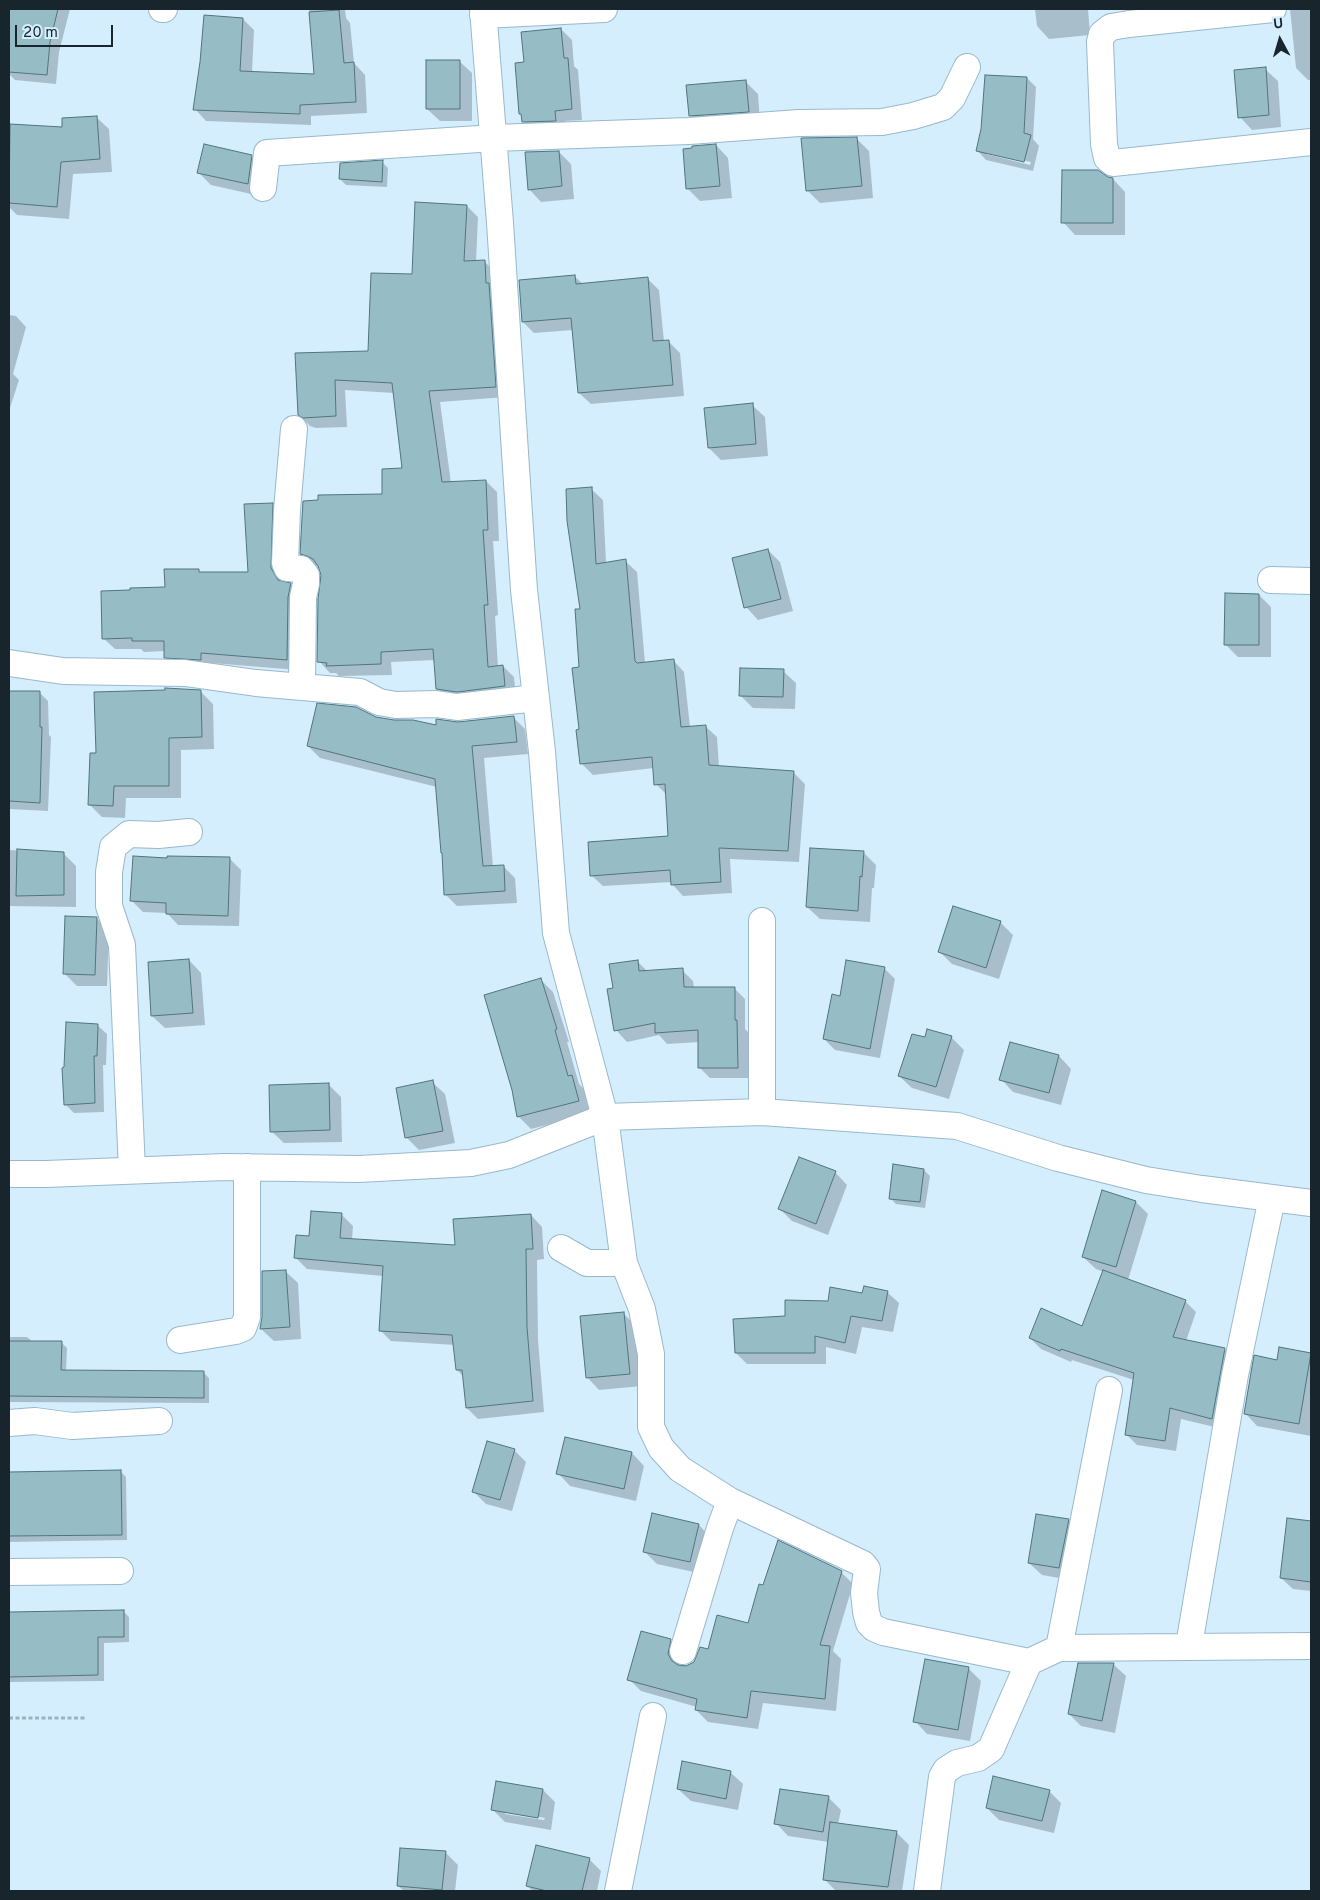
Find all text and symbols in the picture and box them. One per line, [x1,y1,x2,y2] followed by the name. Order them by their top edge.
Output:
[18,15,115,47] scale bar
[1255,15,1305,65] north arrow
[1273,16,1284,34] text: U
[23,24,58,43] text: 20 m

